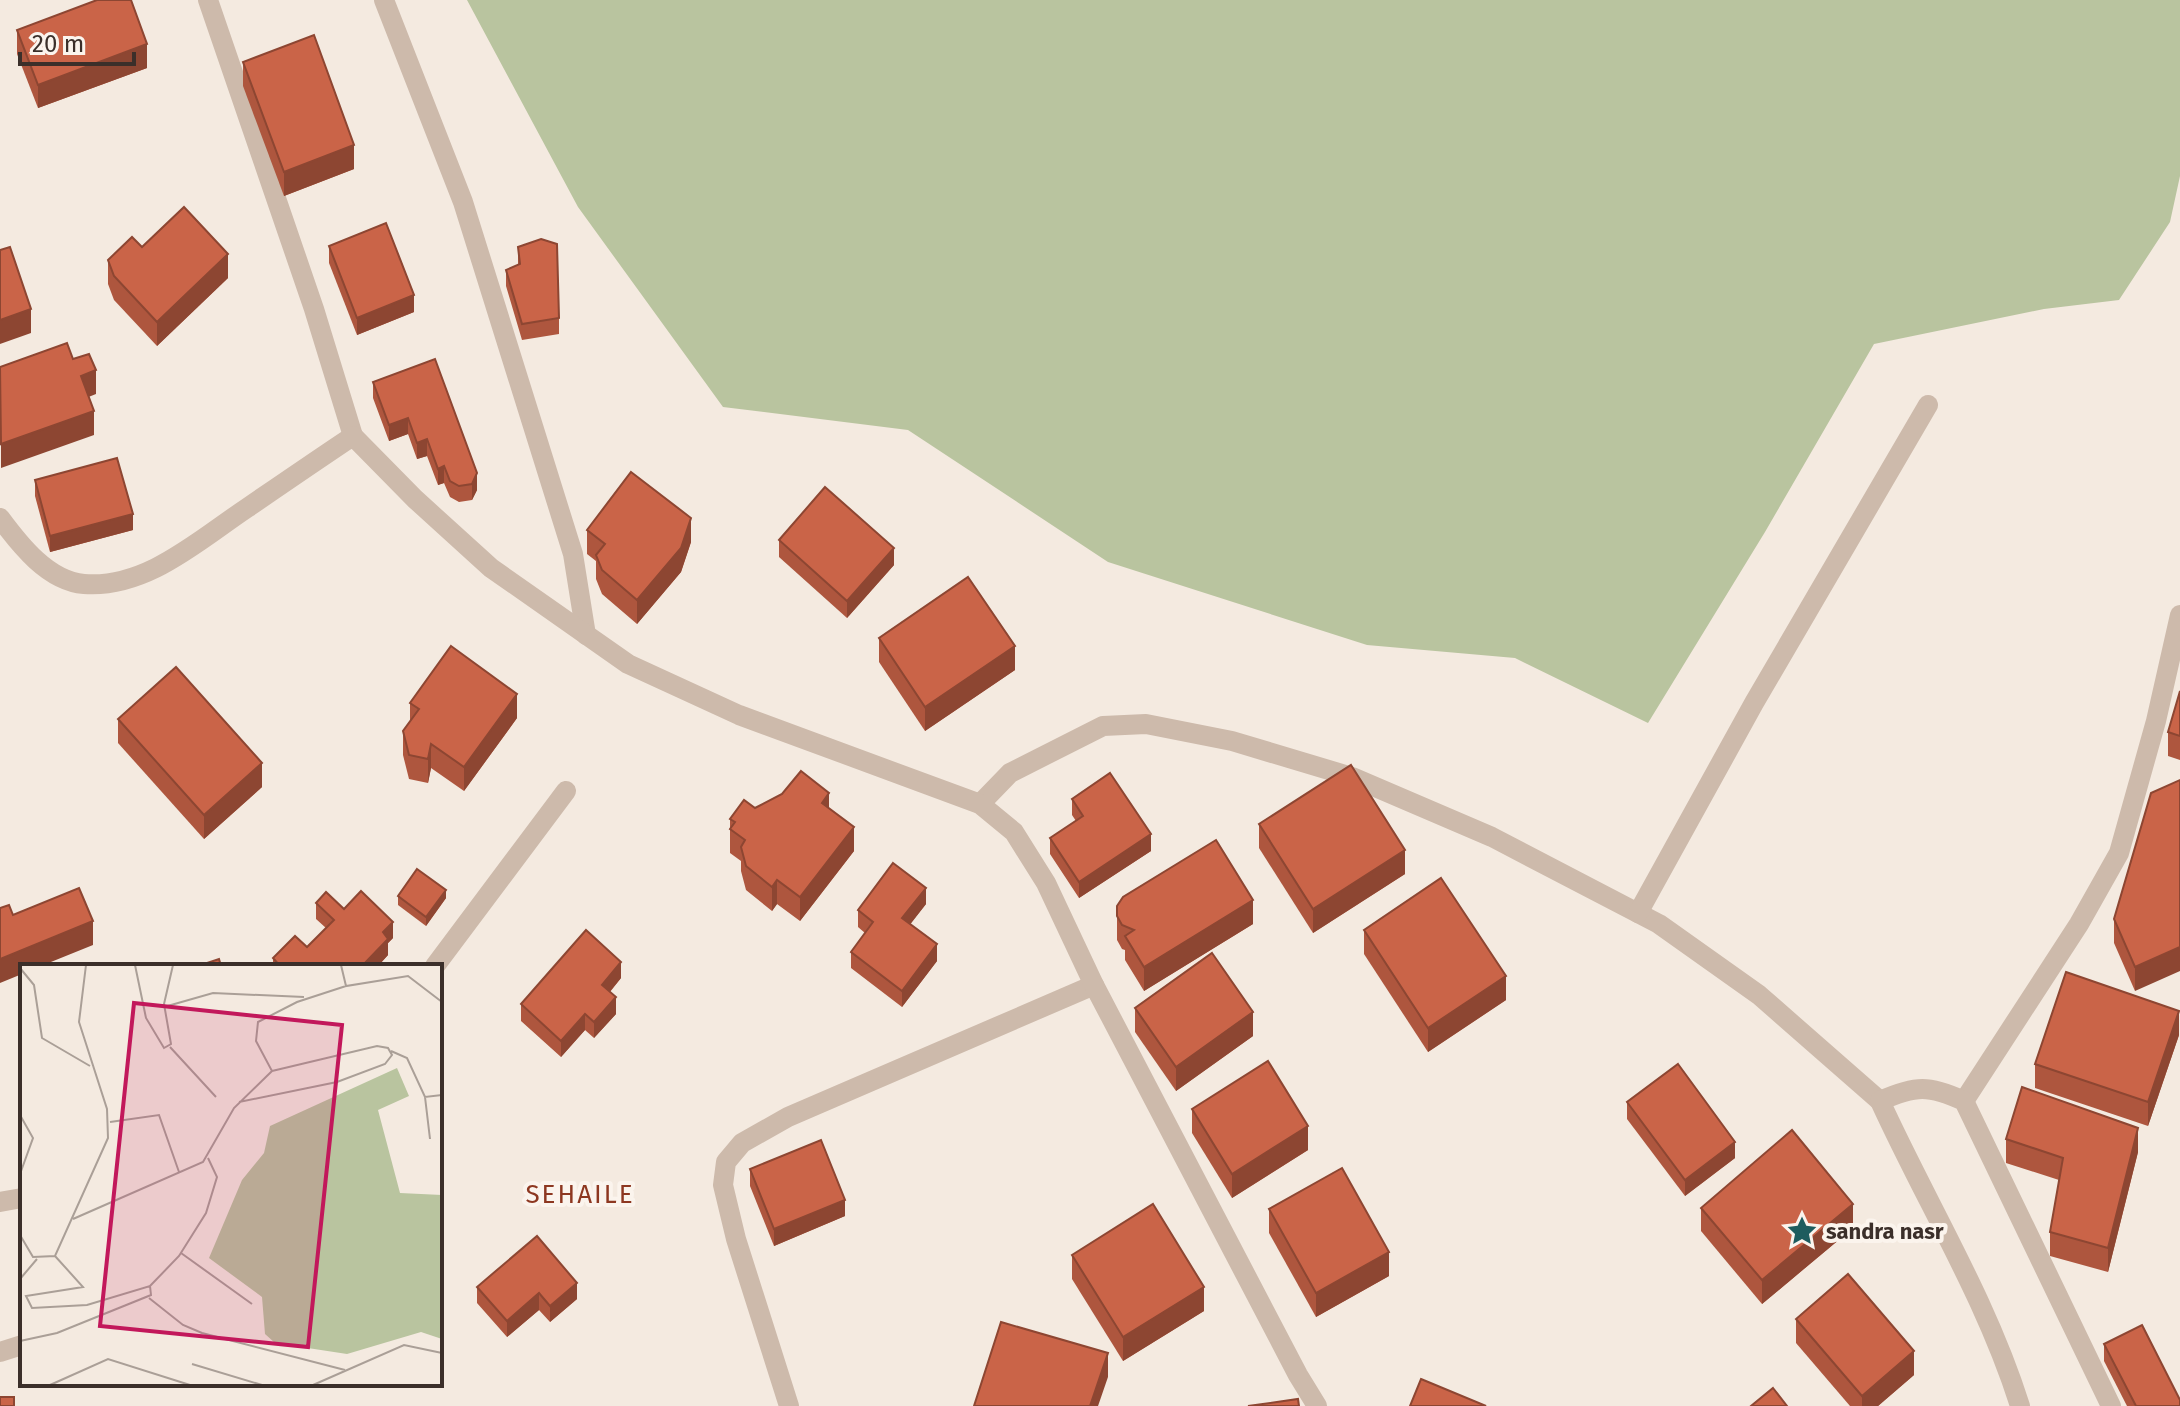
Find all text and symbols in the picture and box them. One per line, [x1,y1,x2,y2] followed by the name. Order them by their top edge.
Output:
[20,16,134,66] scale bar
[32,30,84,58] text: 20 m
[20,964,442,1386] inset map
[525,1179,635,1210] district label: SEHAILE
[1785,1214,1819,1248] place icon: sandra nasr
[1826,1218,1944,1245] place label: sandra nasr

